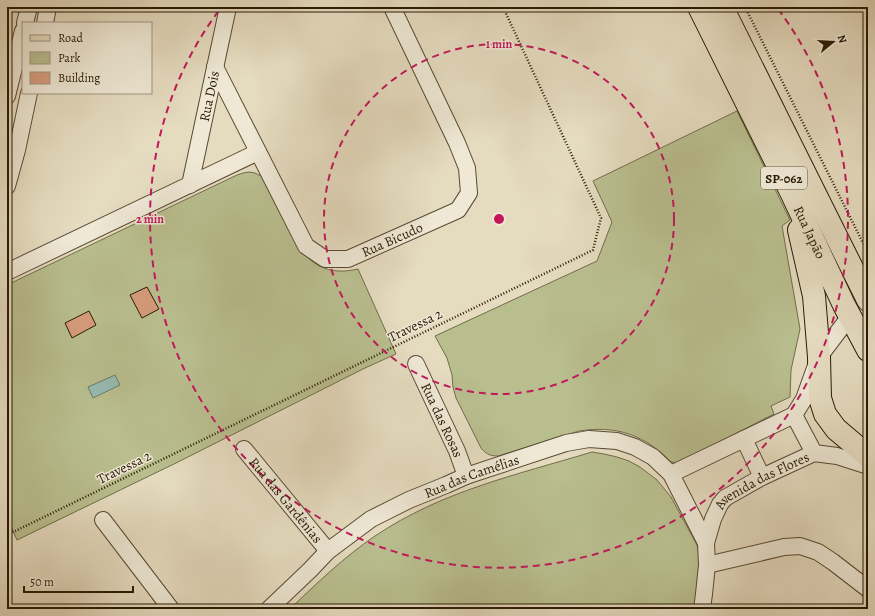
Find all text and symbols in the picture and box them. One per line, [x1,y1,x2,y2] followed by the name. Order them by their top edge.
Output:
[22,22,152,94] legend
[813,22,853,62] north arrow
[58,30,84,46] text: Road
[834,33,850,45] text: N
[486,36,513,52] text: 1 min
[58,50,81,66] text: Park
[195,69,224,123] street label: Rua Dois
[58,70,100,86] text: Building
[761,167,807,189] road number: SP-062
[789,203,830,262] street label: Rua Japão
[136,211,164,227] text: 2 min
[492,212,506,226] centre of rings
[359,218,426,262] street label: Rua Bicudo
[385,304,446,347] street label: Travessa 2
[416,380,468,460] street label: Rua das Rosas
[94,446,155,489] street label: Travessa 2
[710,447,813,513] street label: Avenida das Flores
[421,450,522,503] street label: Rua das Camélias
[245,453,327,547] street label: Rua das Gardênias
[24,568,133,594] scale bar
[30,574,54,590] text: 50 m

